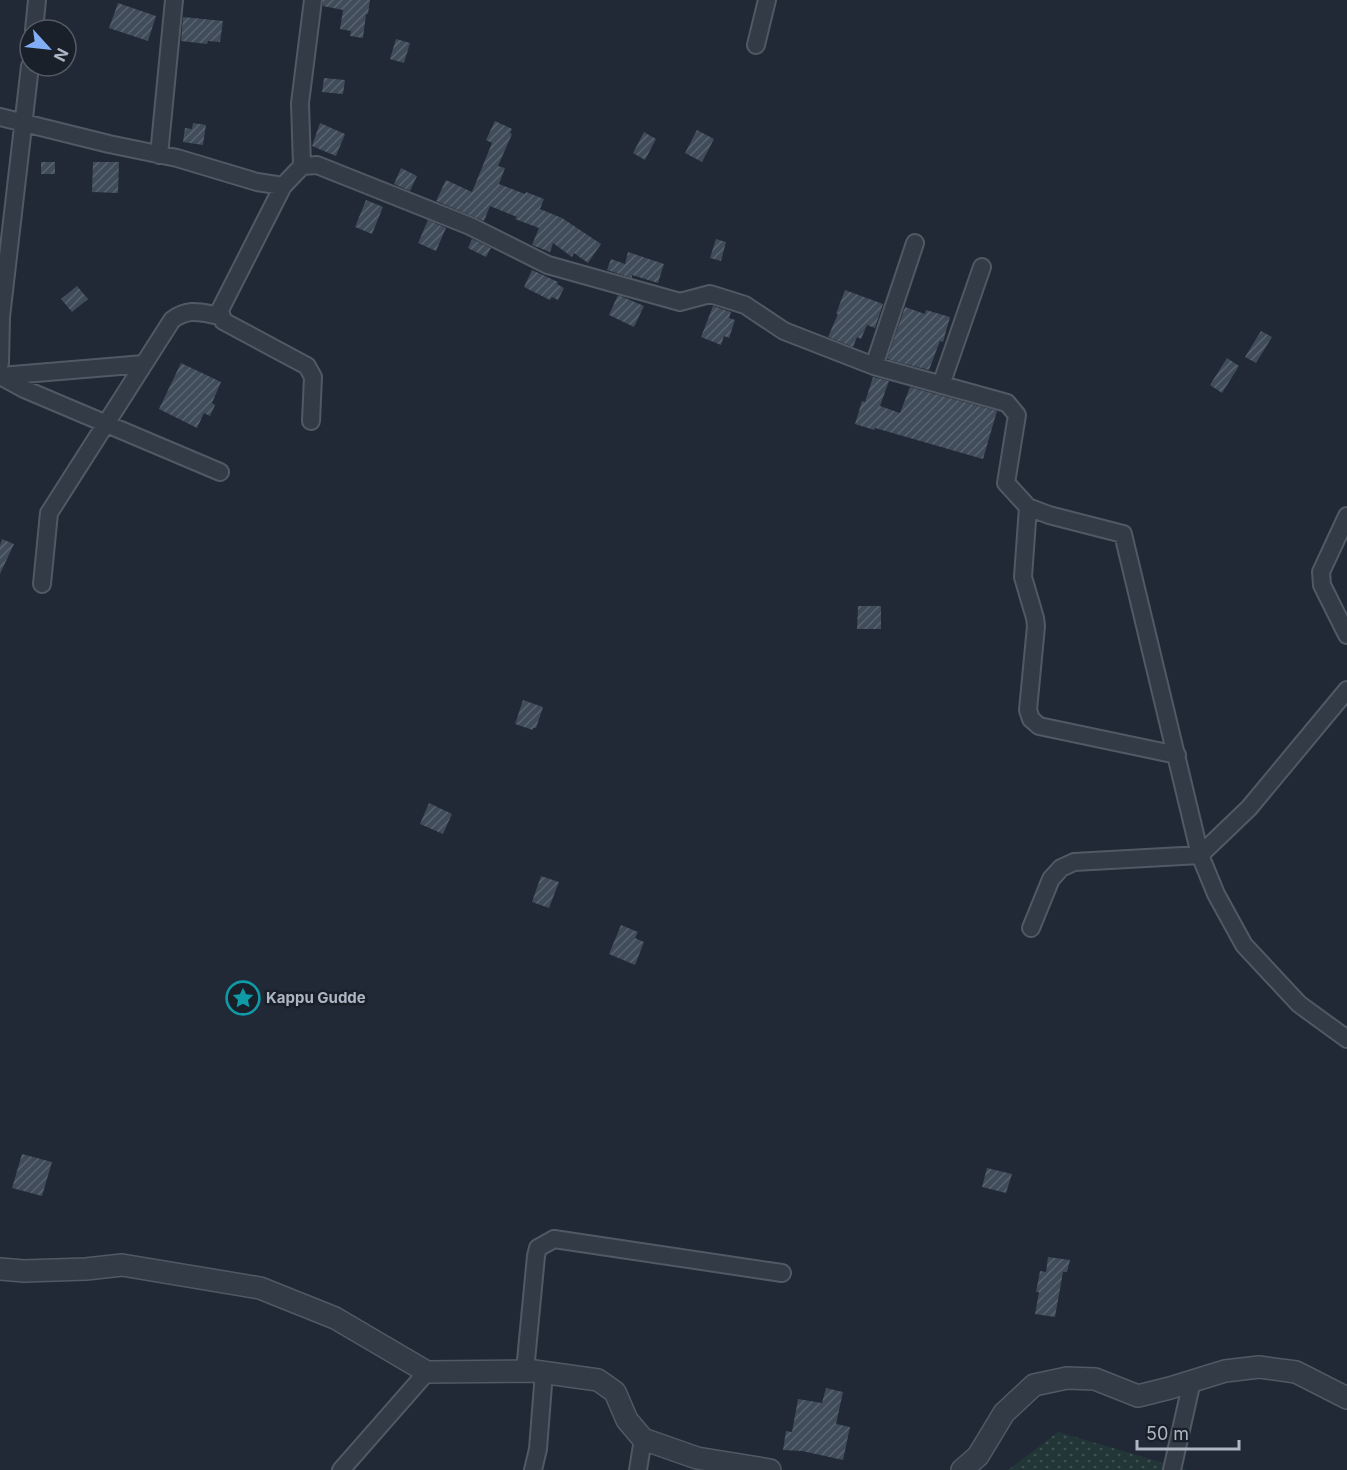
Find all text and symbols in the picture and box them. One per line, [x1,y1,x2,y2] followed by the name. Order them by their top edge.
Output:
[18,18,78,78] north arrow
[50,45,73,65] text: N
[225,980,261,1016] place icon: Kappu Gudde
[266,988,366,1007] place label: Kappu Gudde
[1137,1413,1239,1451] scale bar
[1146,1423,1189,1444] text: 50 m

